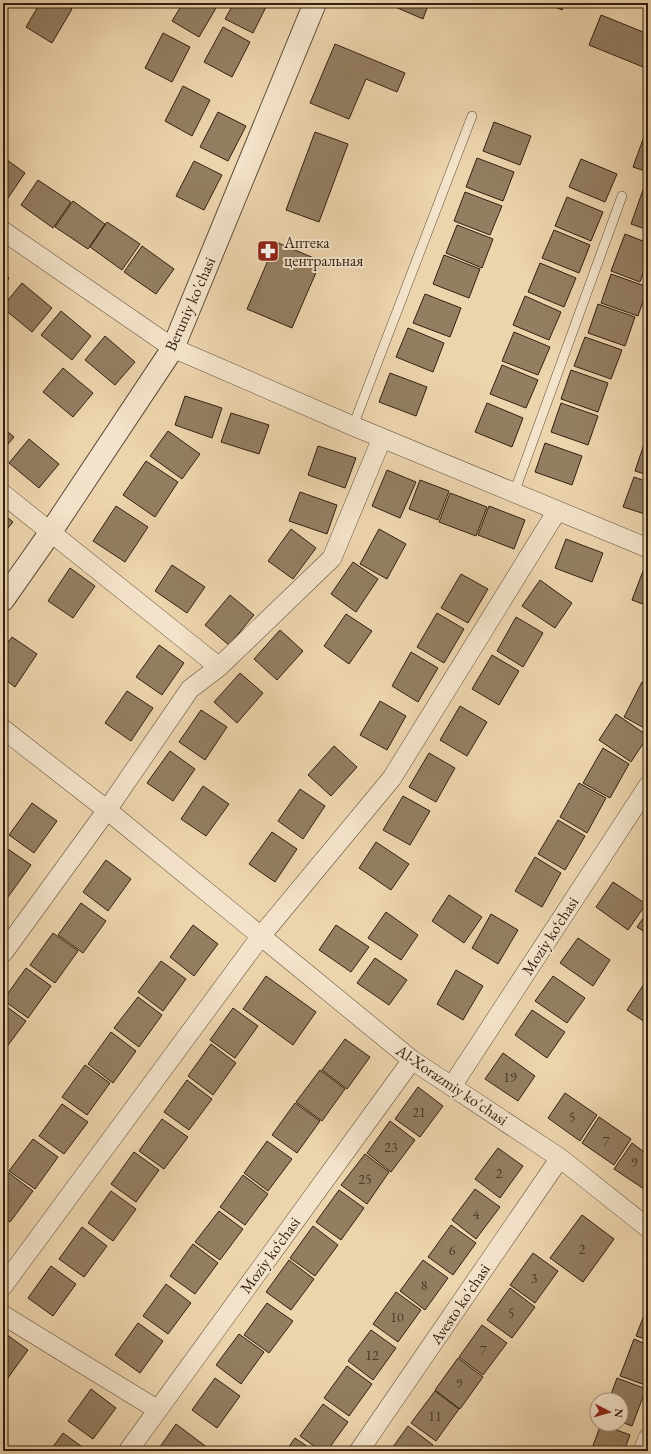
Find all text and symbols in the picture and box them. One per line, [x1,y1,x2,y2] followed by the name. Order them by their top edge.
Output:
[283,232,364,271] place label: Аптека центральная
[255,238,281,264] pharmacy icon: Аптека центральная
[160,254,220,354] street label: Beruniy ko'chasi
[517,893,583,979] street label: Moziy ko‘chasi
[391,1039,512,1130] street label: Al-Xorazmiy ko'chasi
[503,1068,517,1086] house number: 19
[412,1103,426,1121] house number: 21
[569,1108,575,1126] house number: 5
[603,1132,610,1150] house number: 7
[384,1138,398,1156] house number: 23
[631,1153,638,1171] house number: 9
[496,1164,503,1182] house number: 2
[358,1170,372,1188] house number: 25
[473,1205,480,1223] house number: 4
[235,1212,305,1297] street label: Moziy ko‘chasi
[579,1240,586,1258] house number: 2
[449,1241,456,1259] house number: 6
[425,1260,495,1349] street label: Avesto ko'chasi
[531,1269,538,1287] house number: 3
[421,1276,428,1294] house number: 8
[508,1304,514,1322] house number: 5
[390,1308,404,1326] house number: 10
[480,1341,487,1359] house number: 7
[365,1346,379,1364] house number: 12
[456,1374,463,1392] house number: 9
[589,1392,629,1432] north arrow
[428,1407,442,1425] house number: 11
[612,1408,626,1418] text: N

